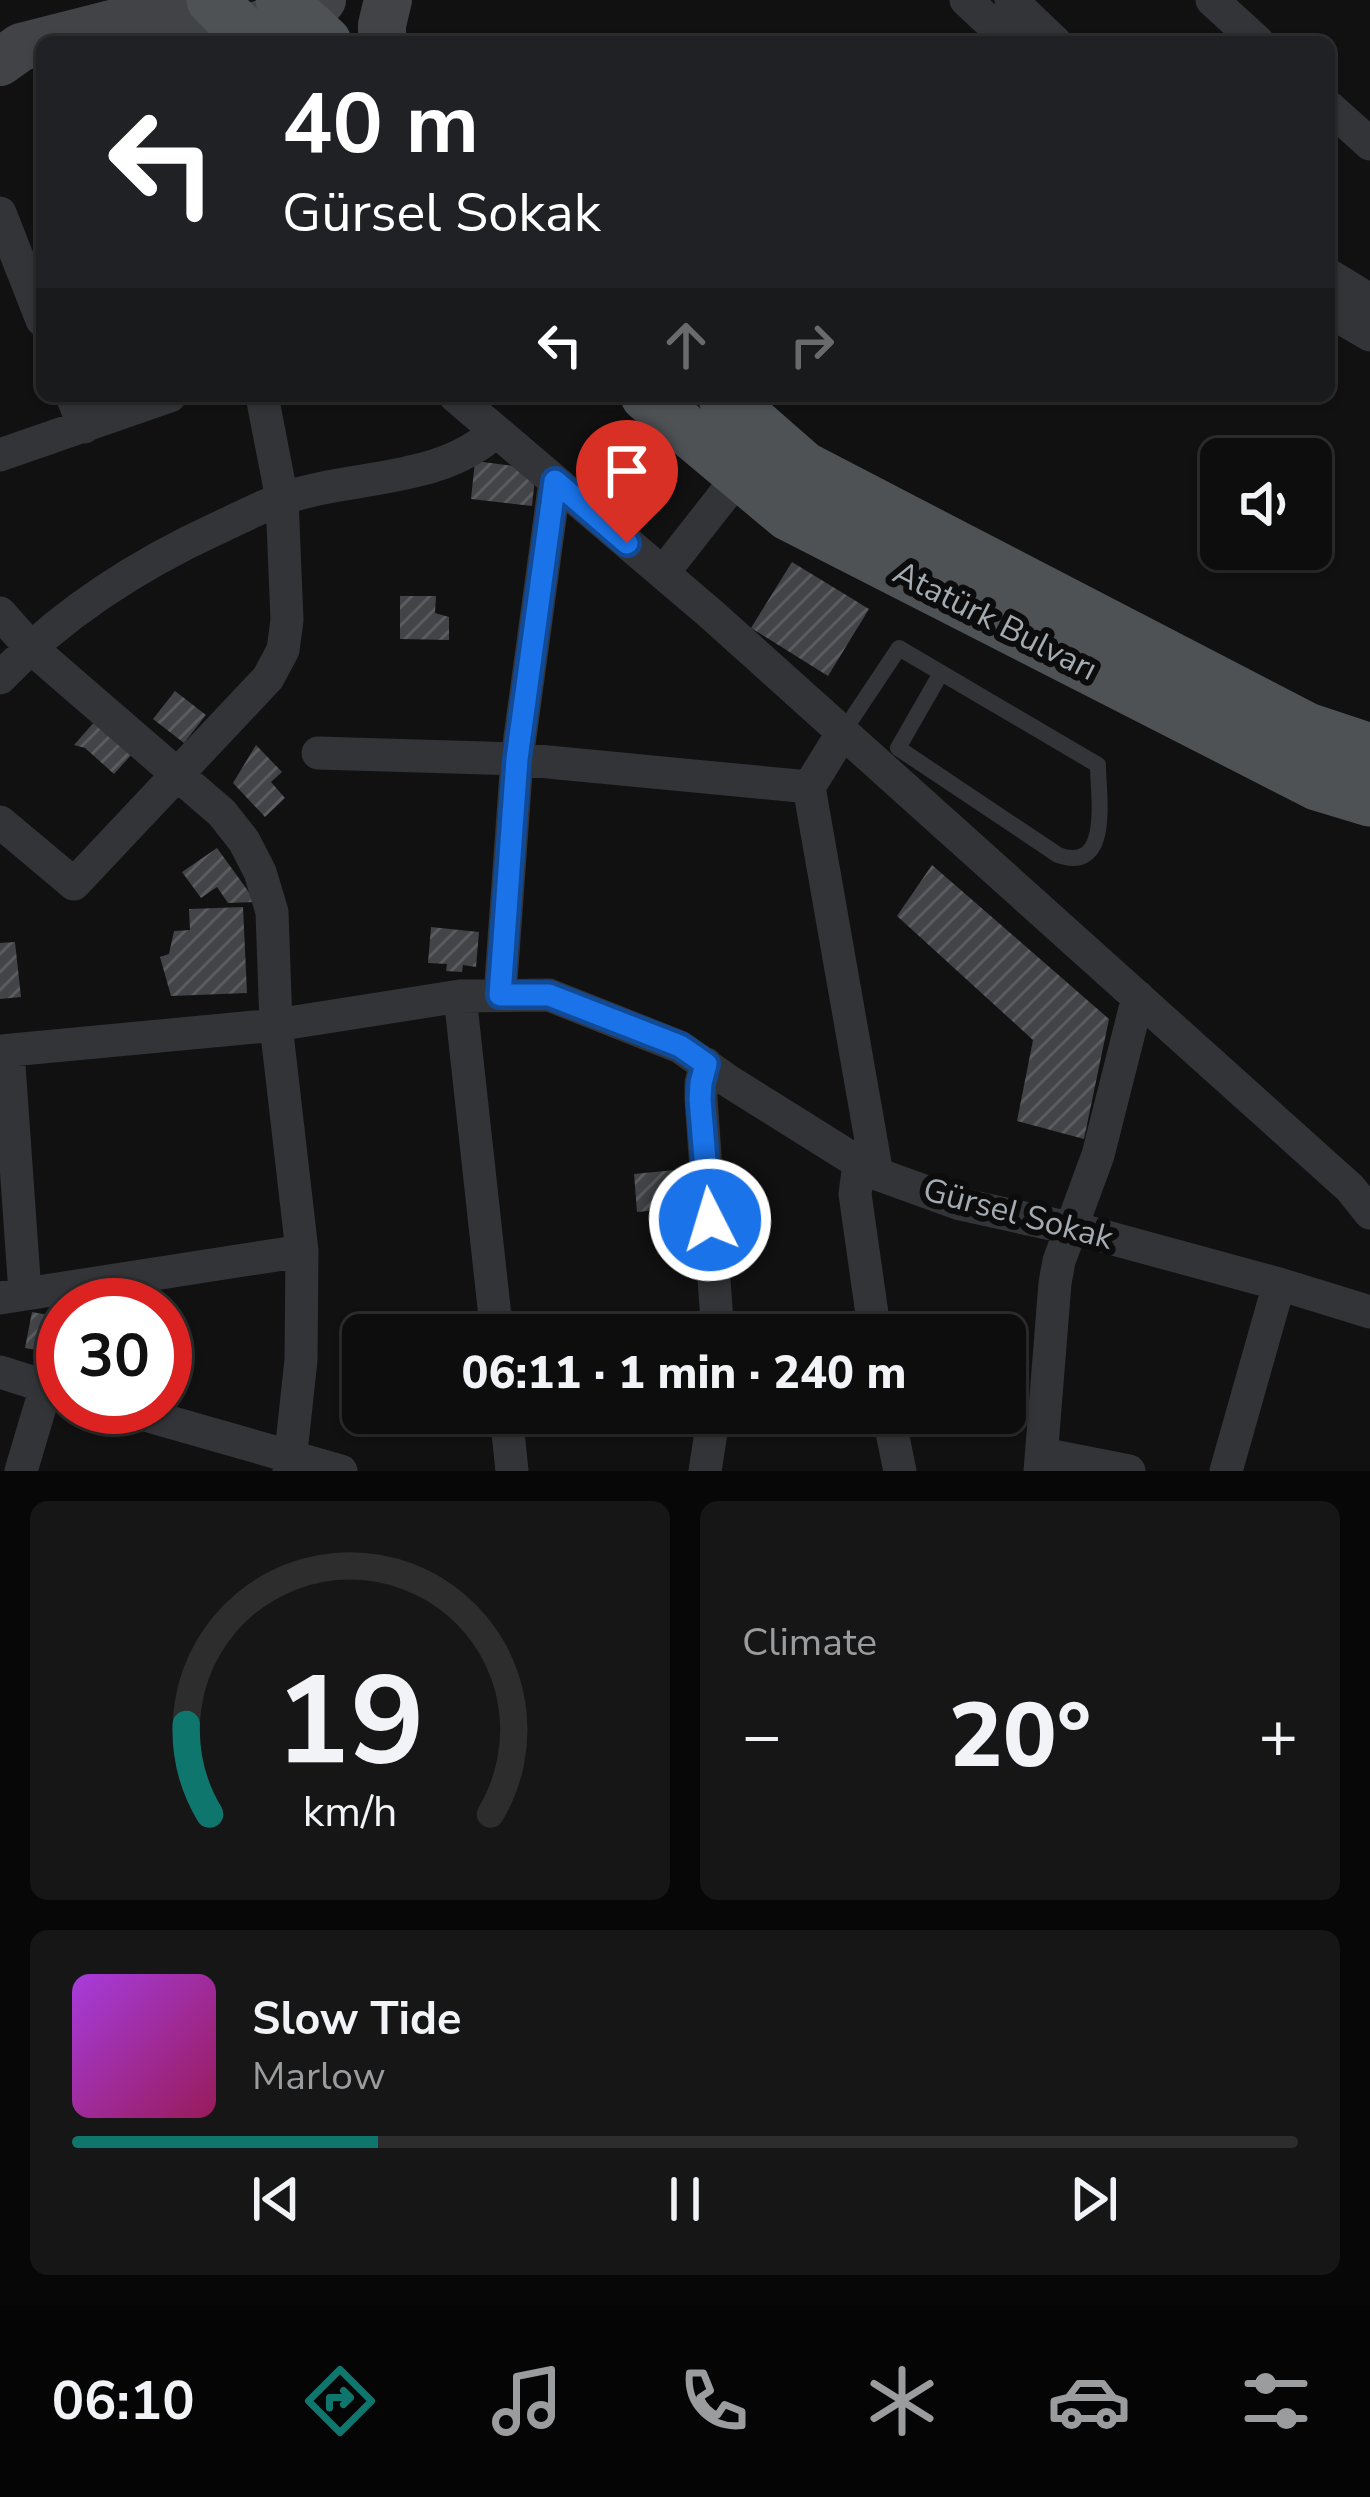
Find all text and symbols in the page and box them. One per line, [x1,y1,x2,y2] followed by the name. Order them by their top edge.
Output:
[282,67,479,182] text: 40 m
[84,84,240,240] icon: left
[282,176,601,250] text: Gürsel Sokak
[527,312,593,378] icon: left
[653,312,719,378] icon: ahead
[779,312,845,378] icon: right
[576,420,678,543] pin
[594,438,660,504] icon: arrive
[1200,438,1332,570] map controls
[1200,438,1332,570] button: sound
[885,550,1105,692] street label: Atatürk Bulvarı
[647,1157,773,1283] position arrow
[918,1167,1118,1261] street label: Gürsel Sokak
[36,1278,192,1434] speed limit sign: 30
[461,1343,907,1404] text: 06:11 · 1 min · 240 m
[742,1616,877,1669] text: Climate
[275,1637,425,1807] text: 19
[949,1675,1091,1798] text: 20°
[742,1691,782,1781] text: −
[1258,1691,1298,1781] text: +
[303,1782,397,1840] text: km/h
[252,1989,461,2050] text: Slow Tide
[252,2050,386,2103] text: Marlow
[243,2166,309,2232] icon: previous
[652,2166,718,2232] icon: pause
[1061,2166,1127,2232] icon: next
[298,2359,382,2443] icon: directions
[485,2359,569,2443] icon: music
[672,2359,756,2443] icon: phone
[860,2359,944,2443] icon: climate
[1047,2359,1131,2443] icon: car
[1234,2359,1318,2443] icon: filters
[52,2364,195,2438] text: 06:10

